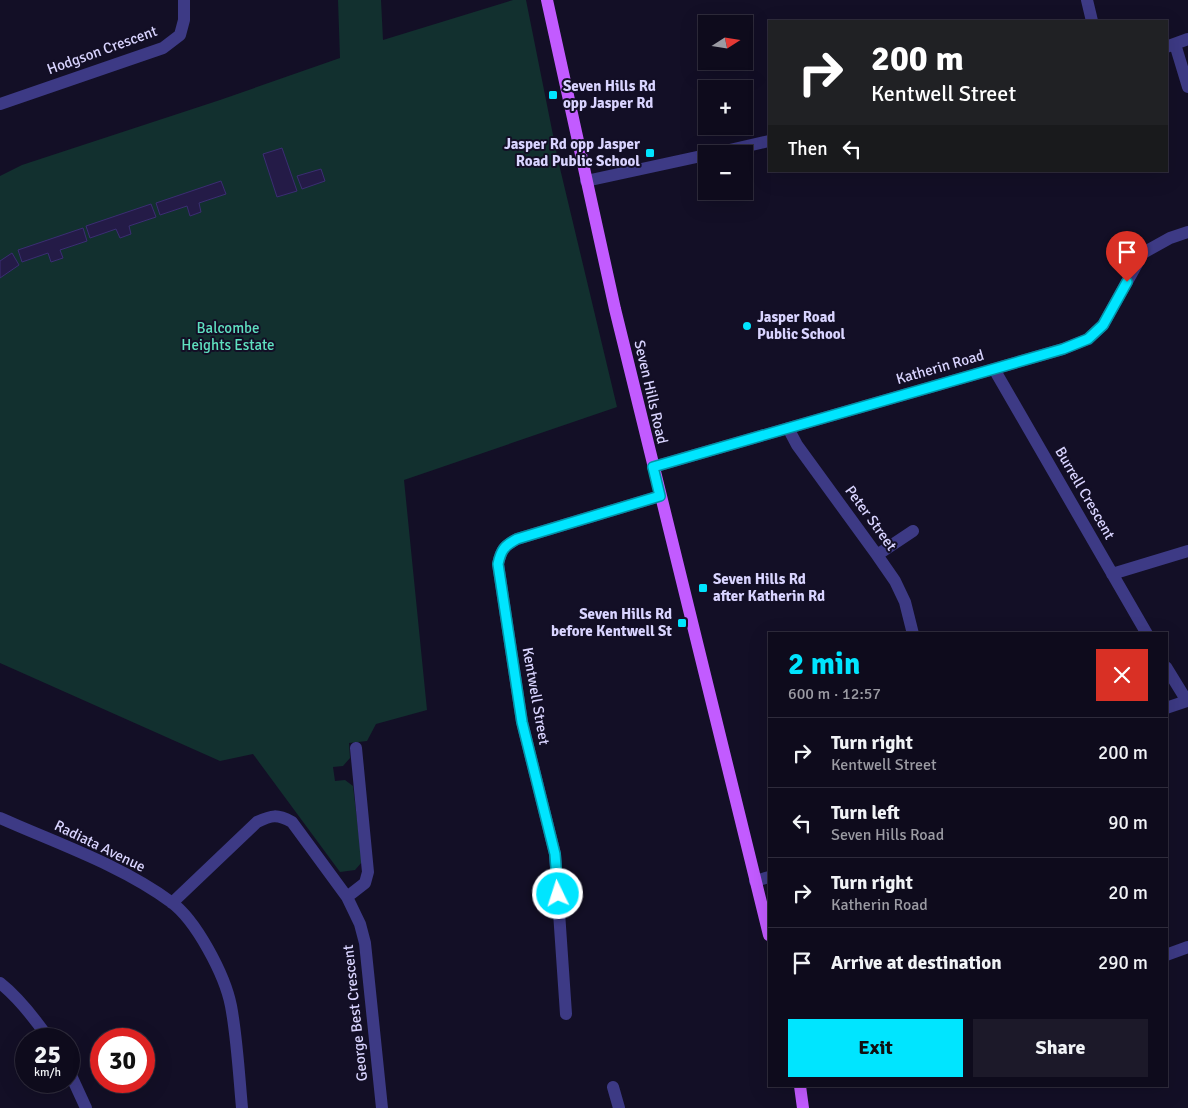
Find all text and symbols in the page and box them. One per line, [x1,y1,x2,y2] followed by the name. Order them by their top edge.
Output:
[698,15,752,70] north arrow
[698,15,753,200] map controls
[44,22,160,78] street label: Hodgson Crescent
[871,37,964,80] text: 200 m
[788,40,853,105] icon: right
[563,77,656,112] place label: Seven Hills Rd opp Jasper Rd
[698,80,753,135] button: +
[871,80,1016,107] text: Kentwell Street
[547,89,559,101] marker: Seven Hills Rd opp Jasper Rd
[504,135,640,170] place label: Jasper Rd opp Jasper Road Public School
[838,135,866,163] icon: left
[788,137,828,161] text: Then
[698,145,753,200] button: −
[644,147,656,159] marker: Jasper Rd opp Jasper Road Public School
[1106,231,1148,282] pin
[1113,238,1141,266] icon: arrive
[757,308,846,343] place label: Jasper Road Public School
[181,319,275,354] park label: Balcombe Heights Estate
[741,320,753,332] marker: Jasper Road Public School
[630,338,672,446] street label: Seven Hills Road
[894,346,986,388] street label: Katherin Road
[1051,444,1119,542] street label: Burrell Crescent
[841,482,901,554] street label: Peter Street
[713,570,825,605] place label: Seven Hills Rd after Katherin Rd
[697,582,709,594] marker: Seven Hills Rd after Katherin Rd
[551,605,672,640] place label: Seven Hills Rd before Kentwell St
[676,617,688,629] marker: Seven Hills Rd before Kentwell St
[519,646,553,746] street label: Kentwell Street
[788,646,860,683] text: 2 min
[1096,649,1148,701] button: close
[788,684,881,704] text: 600 m · 12:57
[831,731,913,755] text: Turn right
[788,739,816,767] icon: right
[1098,741,1148,765] text: 200 m
[831,755,937,775] text: Kentwell Street
[831,801,900,825] text: Turn left
[788,809,816,837] icon: left
[1108,811,1148,835] text: 90 m
[52,816,148,876] street label: Radiata Avenue
[831,825,944,845] text: Seven Hills Road
[531,867,583,919] position arrow
[831,871,913,895] text: Turn right
[788,879,816,907] icon: right
[1108,881,1148,905] text: 20 m
[831,895,928,915] text: Katherin Road
[339,944,371,1082] street label: George Best Crescent
[788,949,816,977] icon: arrive
[831,951,1002,975] text: Arrive at destination
[1098,951,1148,975] text: 290 m
[788,1019,963,1077] button: Exit
[973,1019,1148,1077] button: Share
[90,1028,155,1093] speed limit sign: 30
[34,1039,61,1070] text: 25
[34,1065,61,1080] text: km/h

